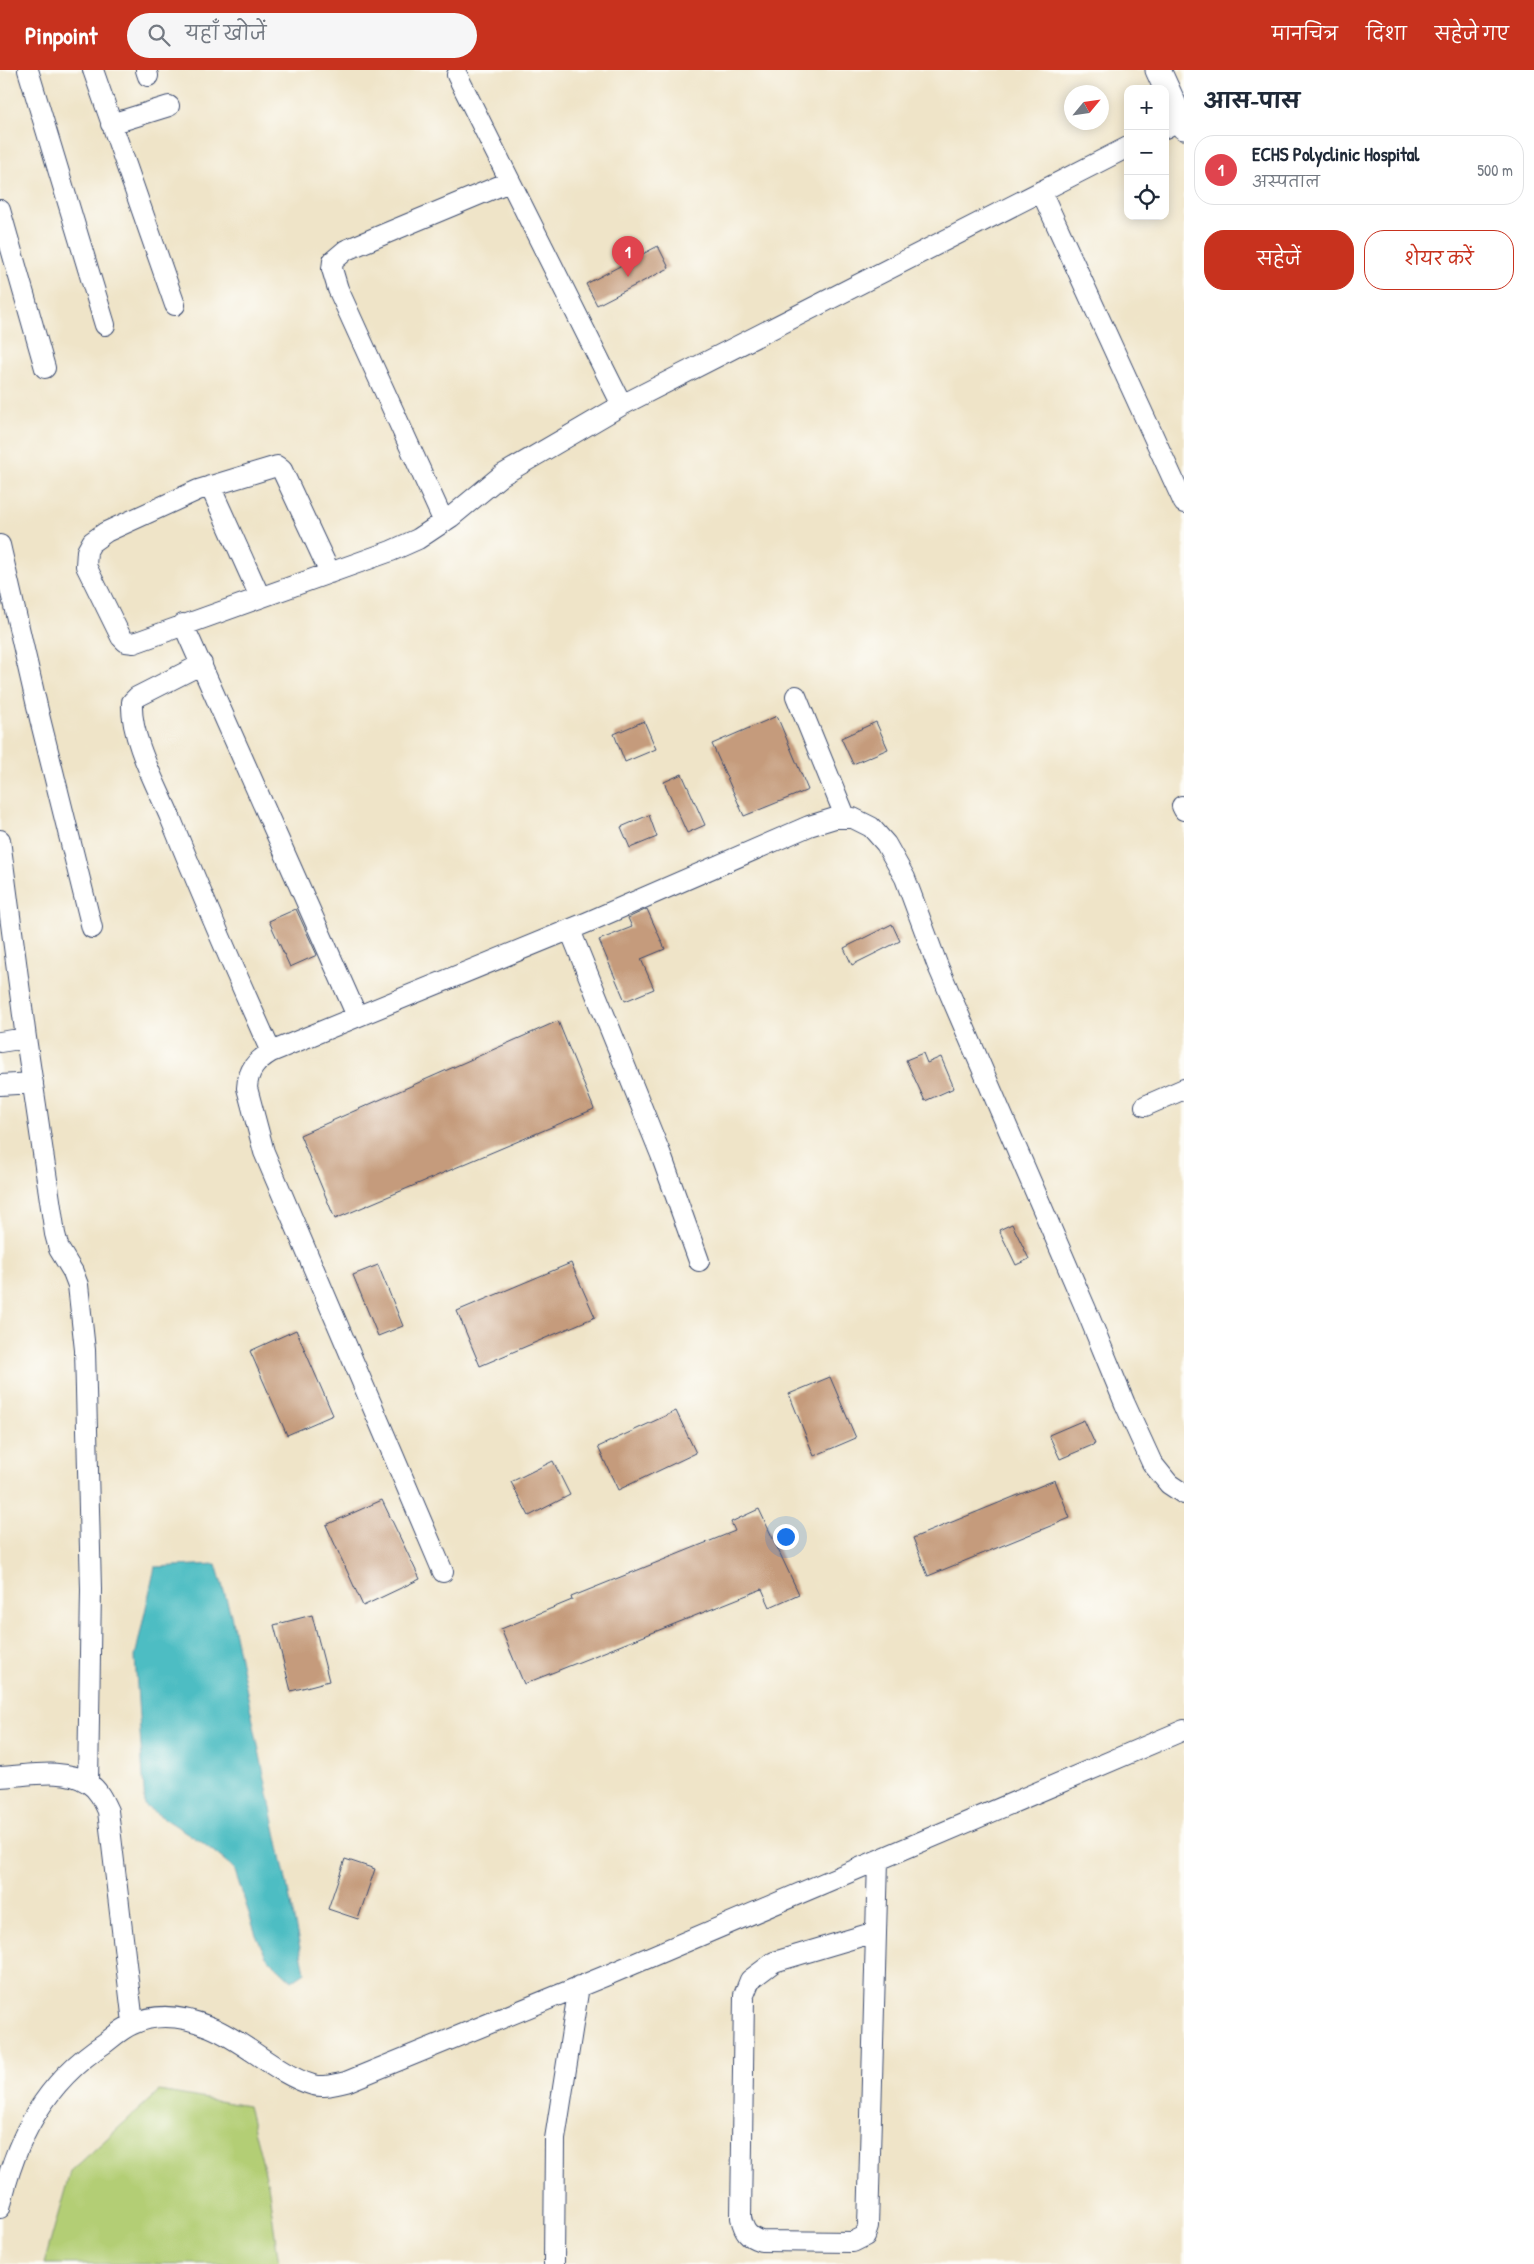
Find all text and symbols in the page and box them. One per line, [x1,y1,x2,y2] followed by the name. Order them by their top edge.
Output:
[127,13,477,58] search box
[25,19,97,51] text: Pinpoint
[185,20,266,46] text: यहाँ खोजें
[145,21,173,49] icon: search
[1272,21,1338,46] text: मानचित्र
[1366,21,1407,46] text: दिशा
[1435,21,1509,46] text: सहेजे गए
[1064,85,1109,130] north arrow
[1124,85,1169,220] map controls
[1124,85,1169,130] button: +
[1204,86,1300,115] text: आस-पास
[1124,130,1169,175] button: −
[1252,141,1419,167] text: ECHS Polyclinic Hospital
[1218,159,1224,181] text: 1
[1477,159,1513,181] text: 500 m
[1252,170,1320,192] text: अस्पताल
[1124,175,1169,220] button: locate
[1204,230,1354,290] button: सहेजें
[1364,230,1514,290] button: शेयर करें
[612,236,644,277] pin: 1
[773,1524,799,1550] your location

